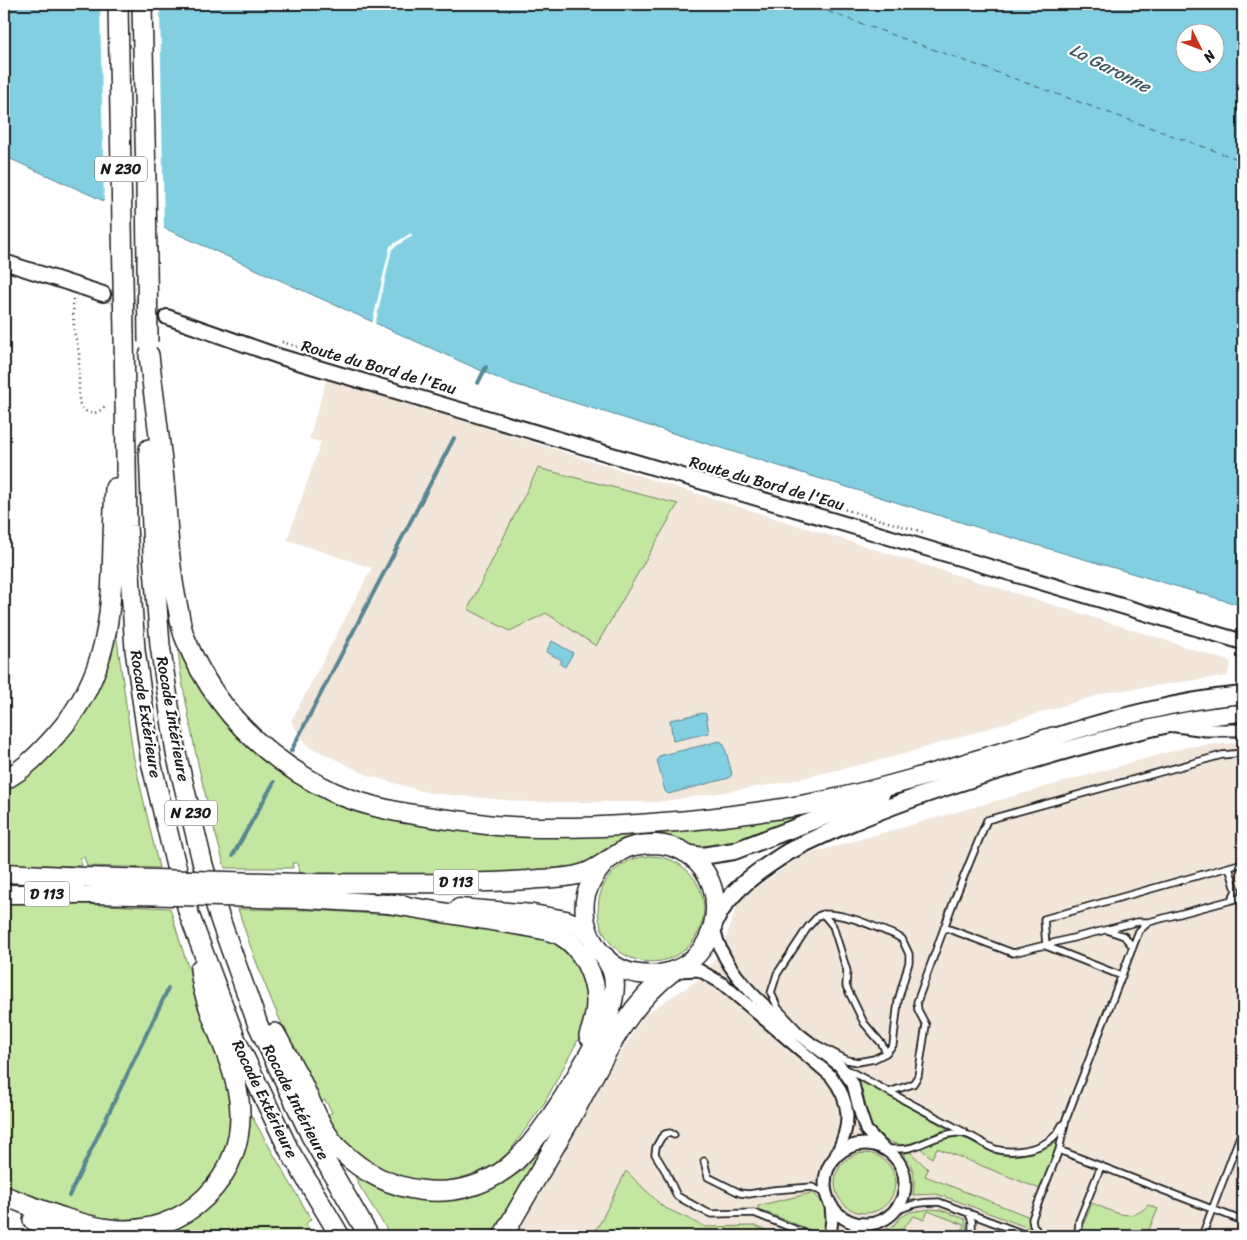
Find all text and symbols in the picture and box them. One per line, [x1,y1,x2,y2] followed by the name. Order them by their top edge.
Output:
[1174,22,1224,72] north arrow
[1064,34,1158,103] water label: La Garonne
[1197,44,1222,69] text: N
[95,156,147,182] road number: N 230
[298,331,460,403] street label: Route du Bord de l'Eau
[686,447,848,519] street label: Route du Bord de l'Eau
[122,648,170,780] street label: Rocade Extérieure
[148,654,198,784] street label: Rocade Intérieure
[165,800,217,826] road number: N 230
[434,870,478,894] road number: D 113
[24,882,70,906] road number: D 113
[224,1035,306,1163] street label: Rocade Extérieure
[254,1039,338,1165] street label: Rocade Intérieure

